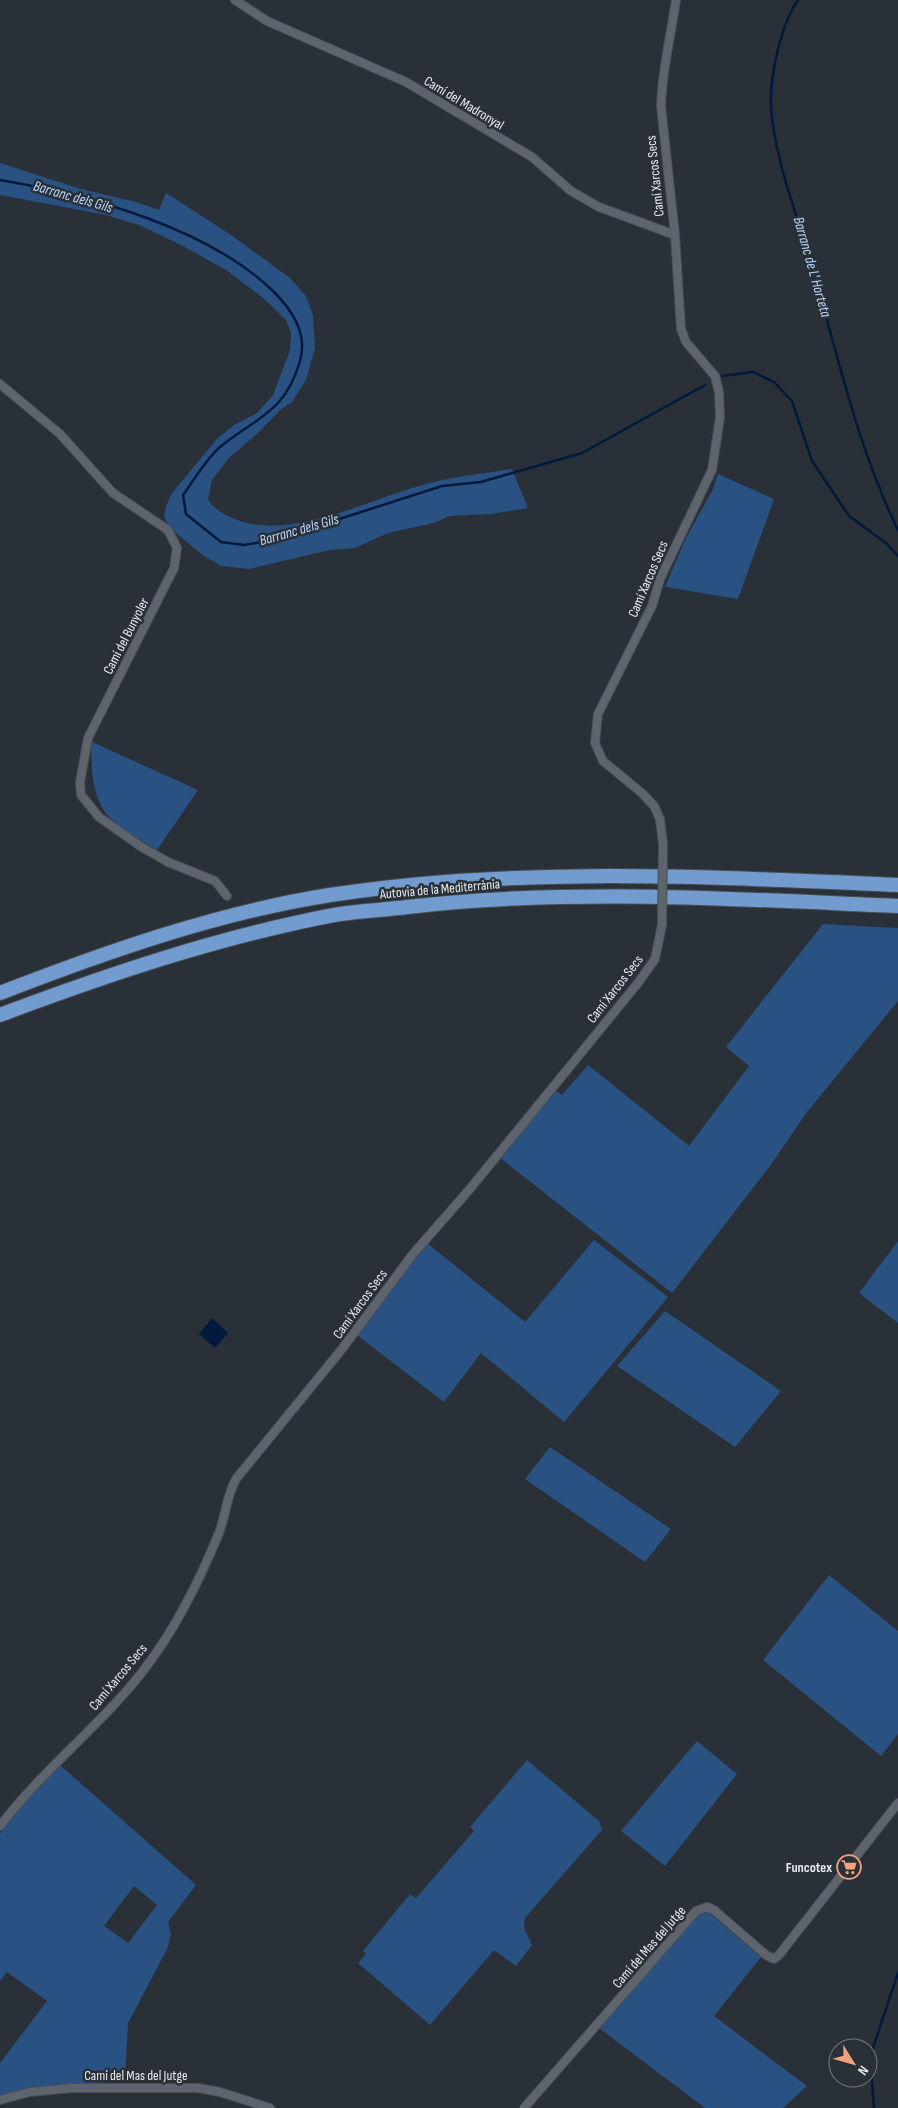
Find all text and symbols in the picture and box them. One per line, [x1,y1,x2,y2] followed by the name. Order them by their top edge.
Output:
[421,72,507,134] street label: Camí del Madronyal
[642,135,668,217] street label: Camí Xarcos Secs
[31,177,116,218] water label: Barranc dels Gils
[789,215,835,319] water label: Barranc de L' Horteta
[257,509,342,550] water label: Barranc dels Gils
[624,538,672,620] street label: Camí Xarcos Secs
[99,595,153,677] street label: Camí del Bunyoler
[378,875,501,903] street label: Autovia de la Mediterrània
[583,952,647,1026] street label: Camí Xarcos Secs
[329,1266,391,1342] street label: Camí Xarcos Secs
[85,1640,151,1714] street label: Camí Xarcos Secs
[836,1854,862,1880] supermarket icon: Funcotex
[786,1859,832,1876] place label: Funcotex
[609,1902,689,1992] street label: Camí del Mas del Jutge
[828,2038,878,2088] north arrow
[854,2062,872,2079] text: N
[84,2067,188,2084] street label: Camí del Mas del Jutge

